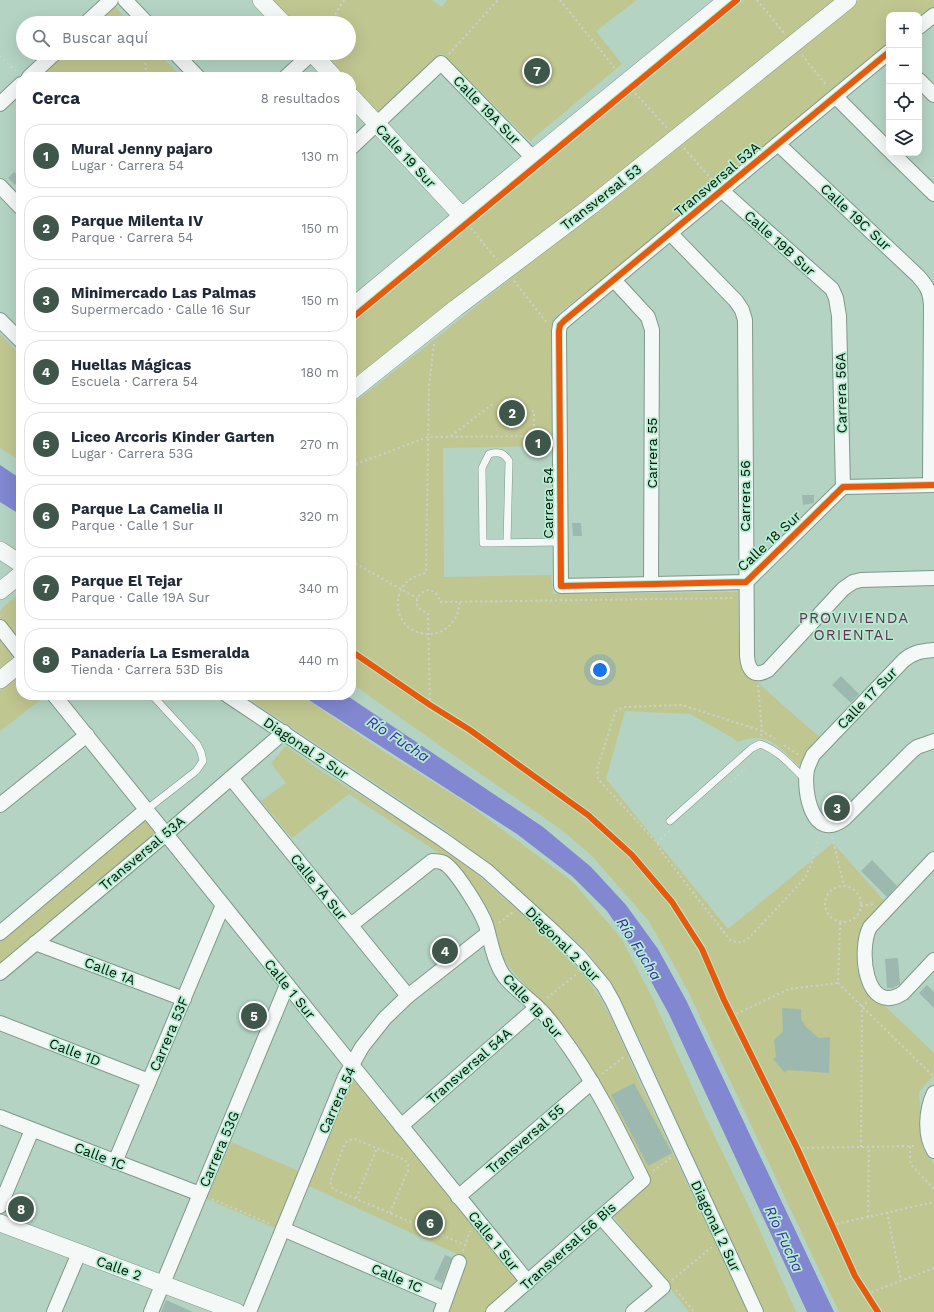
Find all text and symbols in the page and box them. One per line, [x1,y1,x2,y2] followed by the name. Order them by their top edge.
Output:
[886,12,922,156] map controls
[886,12,922,48] button: +
[16,16,356,60] search box
[30,27,52,49] icon: search
[62,29,148,47] text: Buscar aquí
[886,48,922,84] button: −
[524,56,550,86] pin: 7
[450,72,524,148] street label: Calle 19A Sur
[886,84,922,120] button: locate
[32,88,80,108] text: Cerca
[261,91,340,106] text: 8 resultados
[886,120,922,156] button: layers
[373,121,440,191] street label: Calle 19 Sur
[671,138,763,220] street label: Transversal 53A
[71,140,213,158] text: Mural Jenny pajaro
[43,149,49,164] text: 1
[301,149,339,164] text: 130 m
[71,158,184,173] text: Lugar · Carrera 54
[558,161,644,233] street label: Transversal 53
[817,180,895,254] street label: Calle 19C Sur
[741,207,819,279] street label: Calle 19B Sur
[71,212,203,230] text: Parque Milenta IV
[42,221,50,236] text: 2
[301,221,339,236] text: 150 m
[71,230,193,245] text: Parque · Carrera 54
[71,284,256,302] text: Minimercado Las Palmas
[42,293,50,308] text: 3
[301,293,339,308] text: 150 m
[71,302,251,317] text: Supermercado · Calle 16 Sur
[832,353,850,433] street label: Carrera 56A
[71,356,191,374] text: Huellas Mágicas
[42,365,50,380] text: 4
[301,365,339,380] text: 180 m
[71,374,198,389] text: Escuela · Carrera 54
[499,398,525,428] pin: 2
[644,418,660,489] street label: Carrera 55
[71,428,275,446] text: Liceo Arcoris Kinder Garten
[525,428,551,458] pin: 1
[42,437,50,452] text: 5
[300,437,339,452] text: 270 m
[71,446,193,461] text: Lugar · Carrera 53G
[737,460,753,532] street label: Carrera 56
[540,467,556,539] street label: Carrera 54
[71,500,223,518] text: Parque La Camelia II
[734,507,804,574] street label: Calle 18 Sur
[42,509,50,524] text: 6
[299,509,339,524] text: 320 m
[71,518,194,533] text: Parque · Calle 1 Sur
[71,572,182,590] text: Parque El Tejar
[42,581,50,596] text: 7
[299,581,339,596] text: 340 m
[71,590,210,605] text: Parque · Calle 19A Sur
[799,609,909,644] district label: PROVIVIENDA ORIENTAL
[71,644,250,662] text: Panadería La Esmeralda
[42,653,50,668] text: 8
[298,653,339,668] text: 440 m
[590,660,610,680] your location
[71,662,223,677] text: Tienda · Carrera 53D Bis
[834,664,901,732] street label: Calle 17 Sur
[363,712,433,766] water label: Río Fucha
[261,714,352,782] street label: Diagonal 2 Sur
[824,793,850,823] pin: 3
[96,812,188,894] street label: Transversal 53A
[287,851,351,924] street label: Calle 1A Sur
[522,903,604,985] street label: Diagonal 2 Sur
[613,914,665,984] water label: Río Fucha
[432,936,458,966] pin: 4
[82,954,138,988] street label: Calle 1A
[261,956,319,1022] street label: Calle 1 Sur
[500,970,566,1042] street label: Calle 1B Sur
[146,994,192,1074] street label: Carrera 53F
[241,1001,267,1031] pin: 5
[423,1025,515,1107] street label: Transversal 54A
[47,1035,103,1069] street label: Calle 1D
[315,1064,359,1136] street label: Carrera 54
[483,1101,567,1177] street label: Transversal 55
[196,1109,242,1189] street label: Carrera 53G
[72,1139,128,1173] street label: Calle 1C
[688,1178,744,1274] street label: Diagonal 2 Sur
[8,1194,34,1224] pin: 8
[517,1199,619,1293] street label: Transversal 56 Bis
[761,1203,807,1275] water label: Río Fucha
[417,1208,443,1238] pin: 6
[465,1208,523,1274] street label: Calle 1 Sur
[94,1252,144,1284] street label: Calle 2
[369,1260,425,1296] street label: Calle 1C

